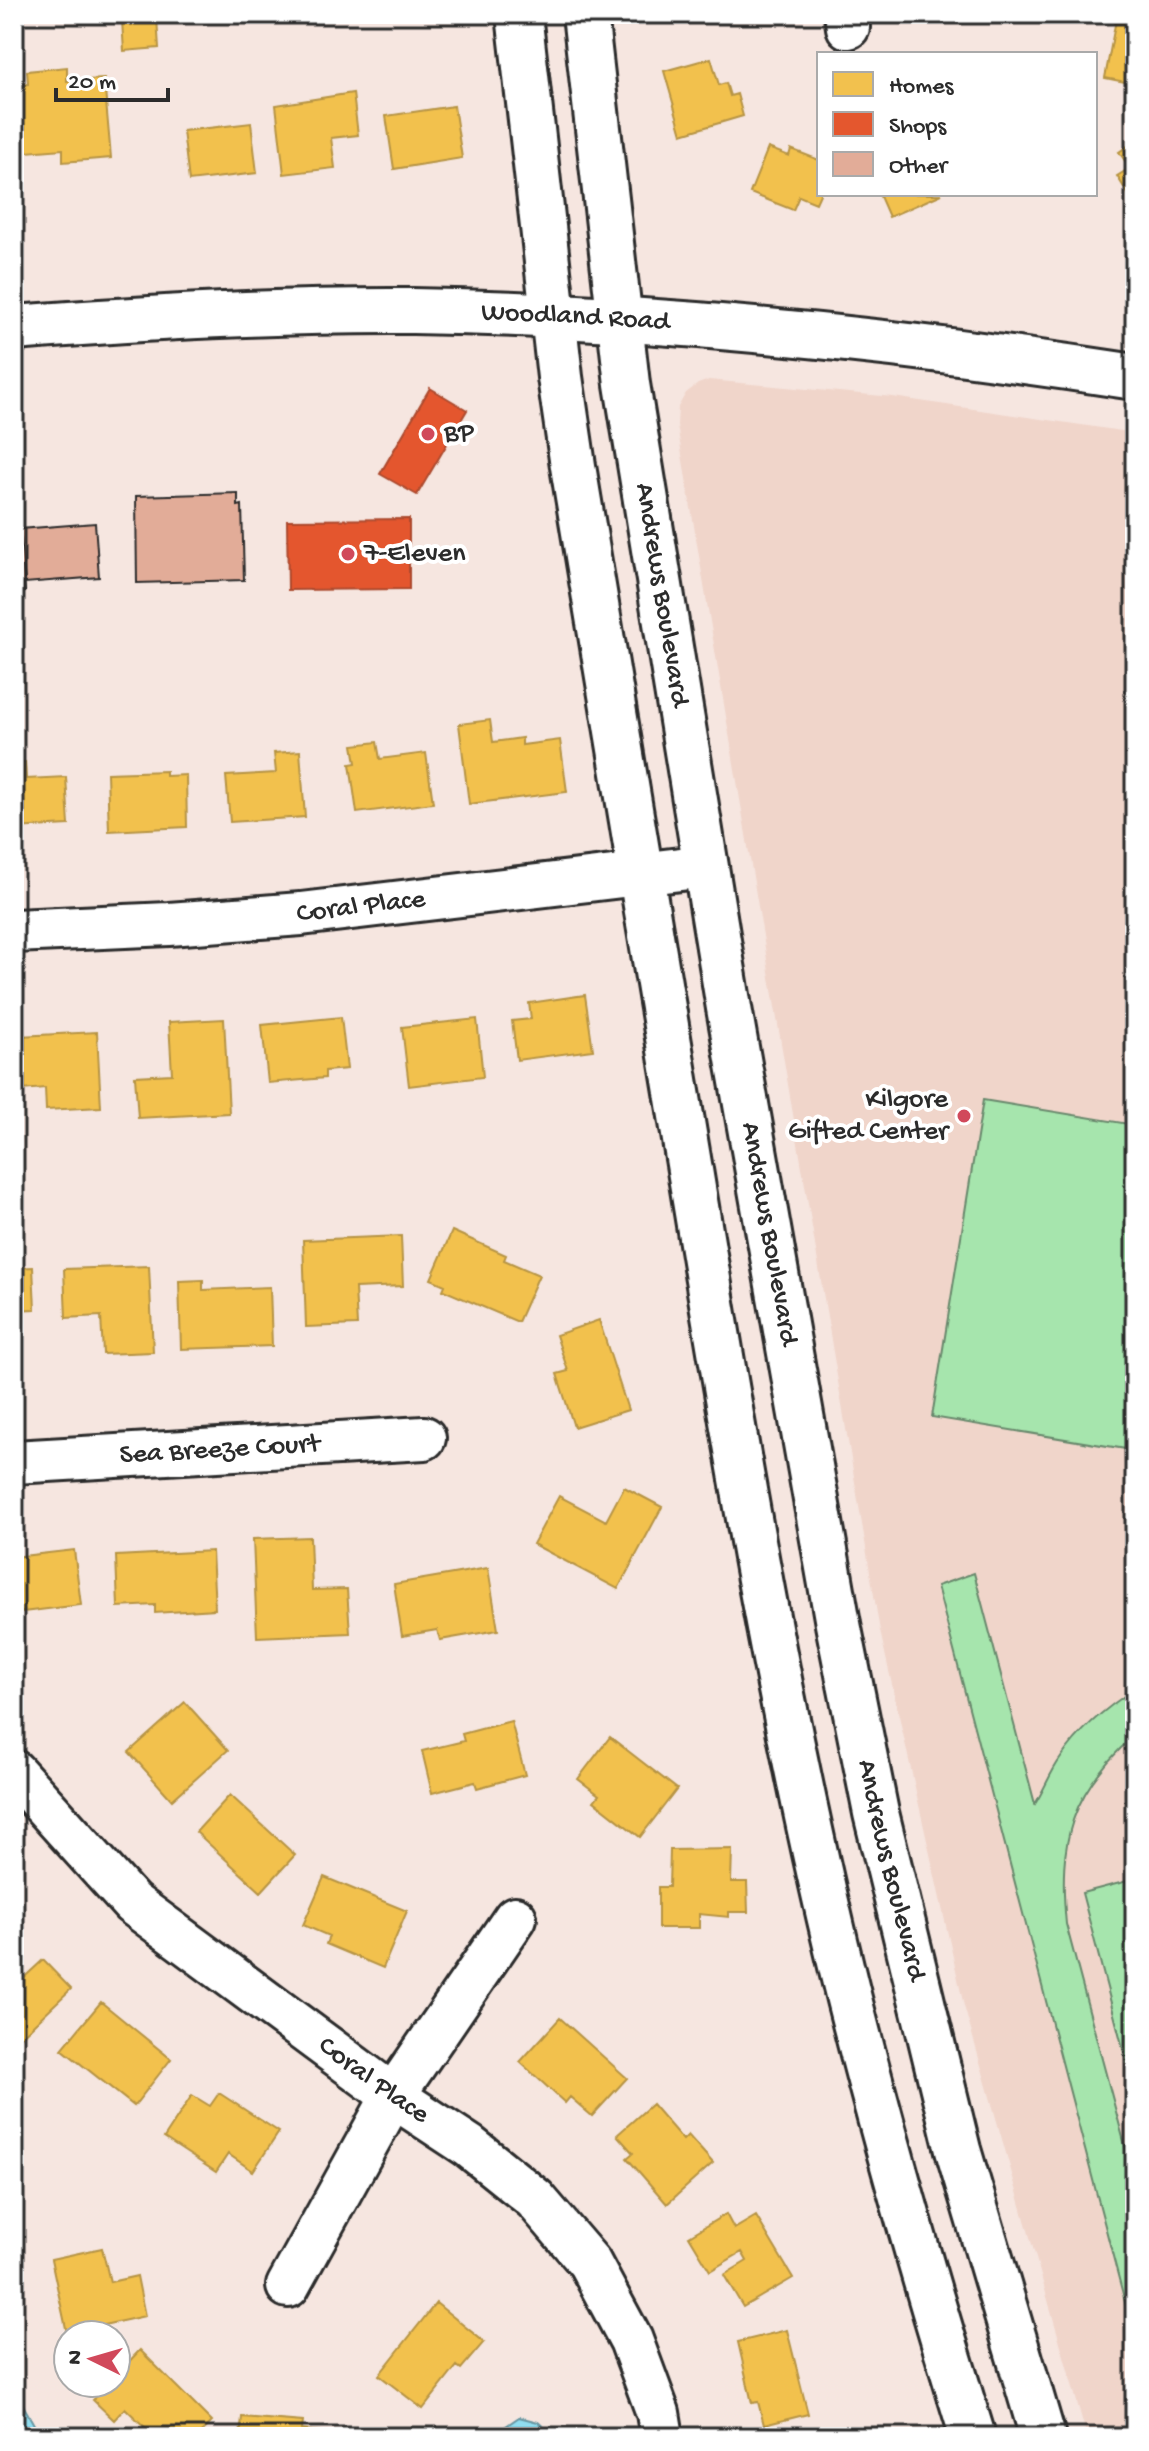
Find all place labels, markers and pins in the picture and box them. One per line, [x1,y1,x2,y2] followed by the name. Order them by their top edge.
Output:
[443,418,474,451] place label: BP
[419,425,437,443] marker: BP
[363,538,466,571] place label: 7-Eleven
[339,545,357,563] marker: 7-Eleven
[788,1084,950,1149] place label: Kilgore Gifted Center
[955,1107,973,1125] marker: Kilgore Gifted Center

